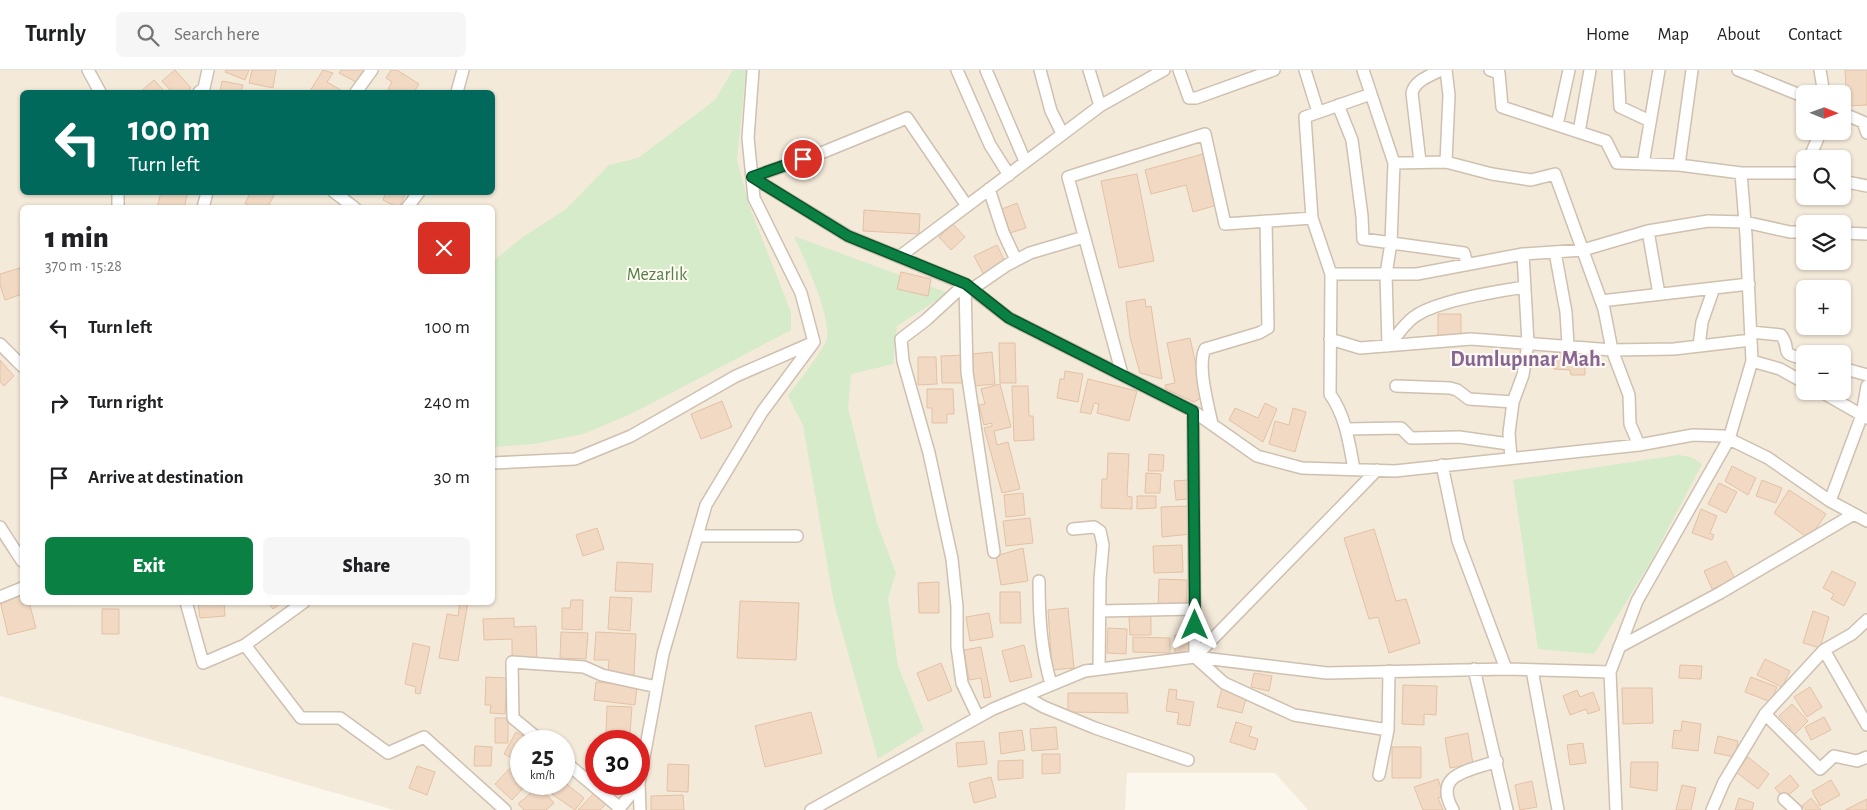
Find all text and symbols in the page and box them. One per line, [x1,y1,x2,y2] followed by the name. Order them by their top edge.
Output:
[116,12,466,57] search box
[134,21,162,49] icon: search
[25,22,86,46] text: Turnly
[174,25,260,44] text: Search here
[1586,26,1629,44] text: Home
[1657,26,1689,44] text: Map
[1717,26,1760,44] text: About
[1788,26,1842,44] text: Contact
[1796,85,1851,140] north arrow
[1796,85,1851,400] map controls
[45,110,110,175] icon: left
[128,112,211,147] text: 100 m
[782,138,824,180] pin
[789,145,817,173] icon: arrive
[1796,150,1851,205] button: search
[128,153,200,175] text: Turn left
[1796,215,1851,270] button: layers
[418,222,470,274] button: close
[45,223,109,253] text: 1 min
[45,258,122,274] text: 370 m · 15:28
[627,266,688,284] park label: Mezarlık
[1796,280,1851,335] button: +
[45,314,73,342] icon: left
[88,318,152,337] text: Turn left
[425,318,470,337] text: 100 m
[1796,345,1851,400] button: −
[1450,348,1606,370] district label: Dumlupınar Mah.
[45,389,73,417] icon: right
[88,393,163,412] text: Turn right
[424,393,470,412] text: 240 m
[45,464,73,492] icon: arrive
[88,468,244,487] text: Arrive at destination
[434,468,470,487] text: 30 m
[45,537,253,595] button: Exit
[263,537,470,595] button: Share
[1168,598,1220,650] position arrow
[585,730,650,795] speed limit sign: 30
[531,744,554,769] text: 25
[530,769,555,781] text: km/h

